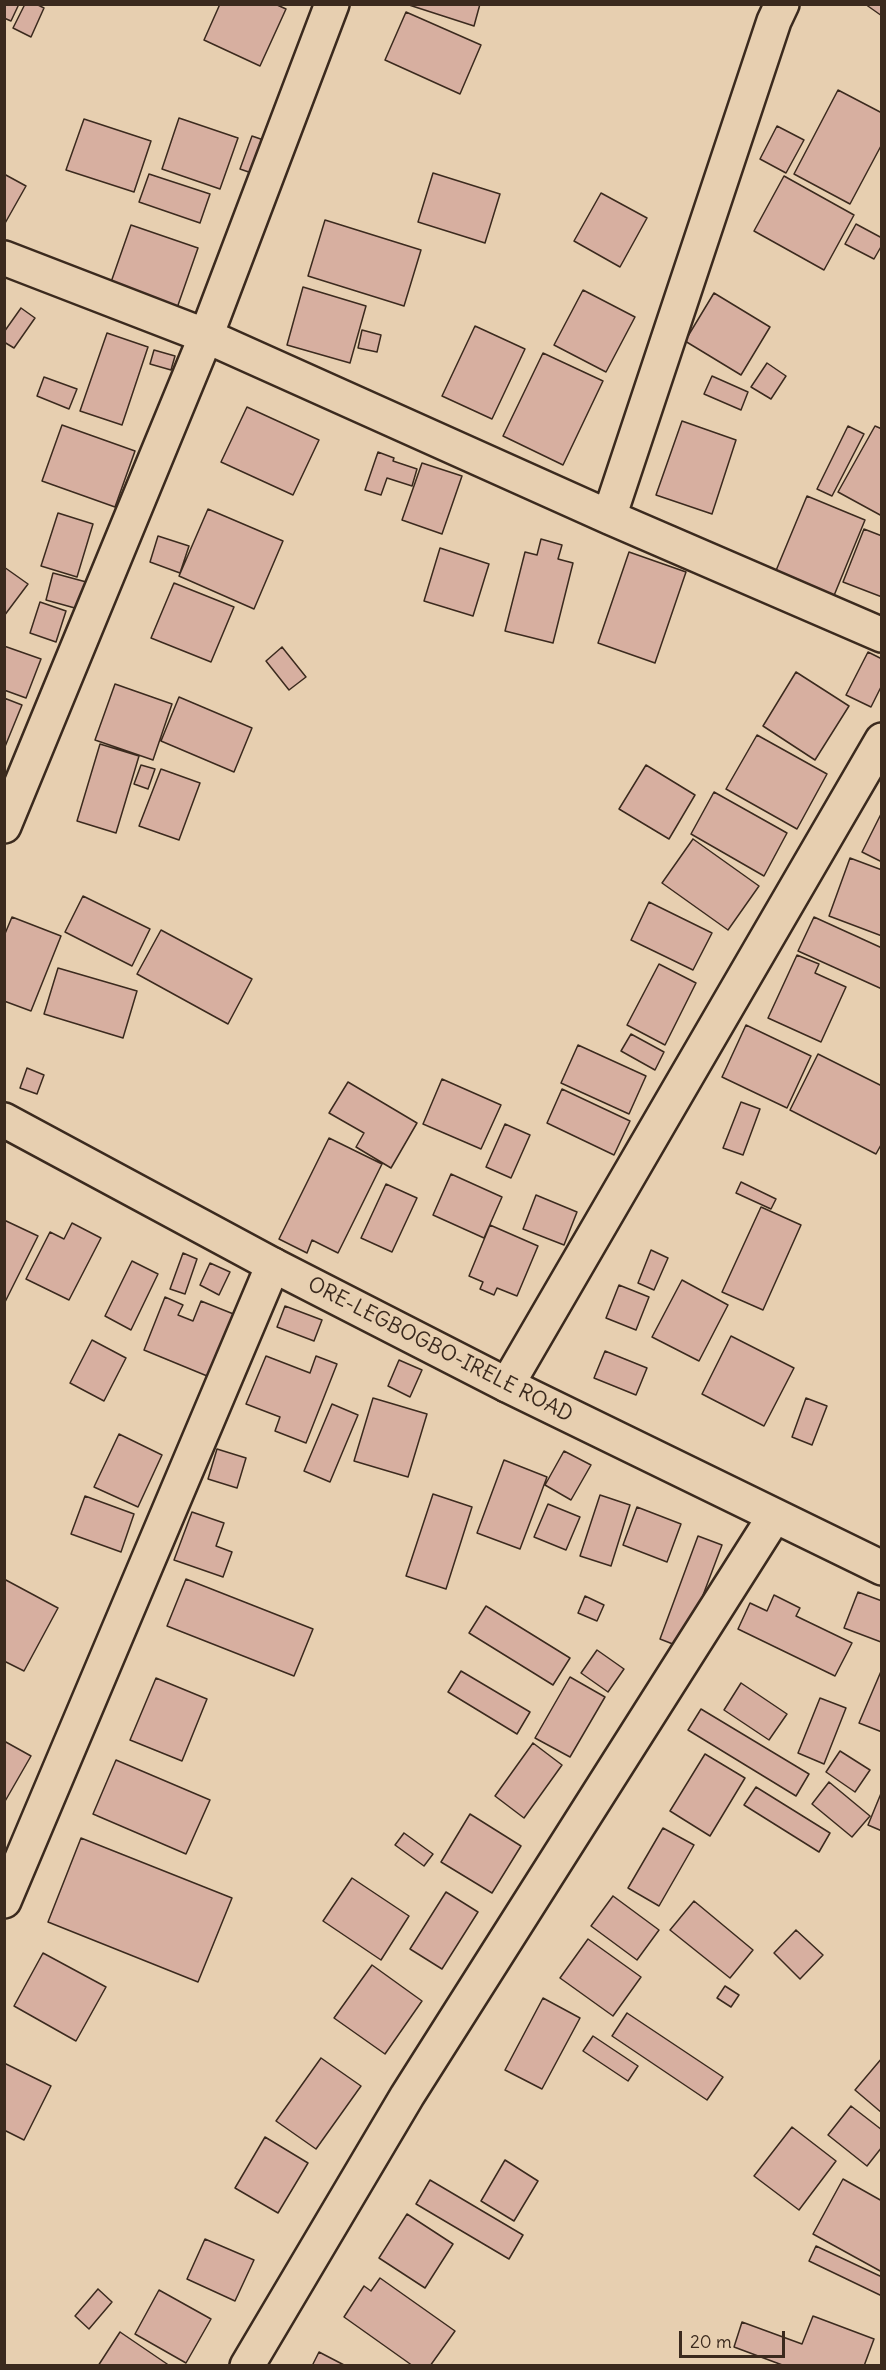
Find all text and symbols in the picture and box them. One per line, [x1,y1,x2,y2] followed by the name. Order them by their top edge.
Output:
[303,1272,577,1428] street label: ORE-LEGBOGBO-IRELE ROAD
[682,2319,788,2357] scale bar
[690,2330,732,2353] text: 20 m

